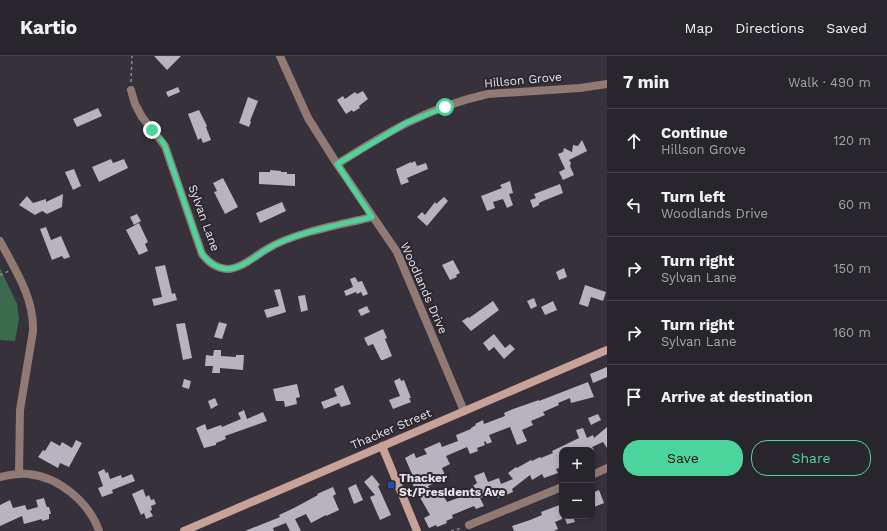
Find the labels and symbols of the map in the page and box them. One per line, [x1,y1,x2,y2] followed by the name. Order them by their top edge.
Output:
[483,70,563,90] street label: Hillson Grove
[436,98,454,116] route start
[143,121,161,139] route end
[185,183,223,253] street label: Sylvan Lane
[398,240,451,336] street label: Woodlands Drive
[349,406,433,452] street label: Thacker Street
[399,471,505,499] place label: Thacker St/Presidents Ave
[386,480,396,490] marker: Thacker St/Presidents Ave

